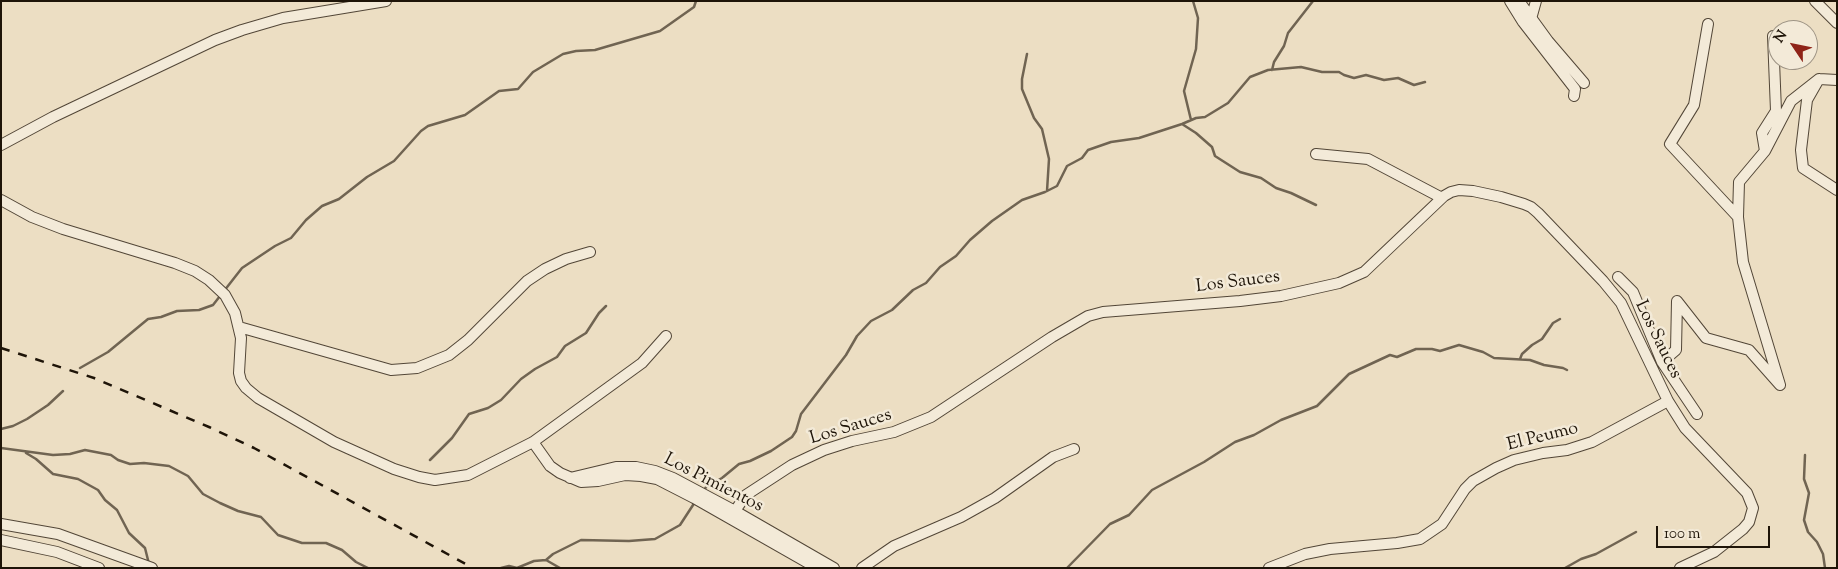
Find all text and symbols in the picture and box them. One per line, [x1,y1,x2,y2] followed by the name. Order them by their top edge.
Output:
[1768,20,1818,70] north arrow
[1770,27,1793,47] text: N
[1195,267,1281,299] street label: Los Sauces
[1629,297,1685,383] street label: Los Sauces
[808,405,894,451] street label: Los Sauces
[1505,419,1581,457] street label: El Peumo
[660,450,766,518] street label: Los Pimientos
[1658,516,1772,548] scale bar
[1664,524,1700,545] text: 100 m

